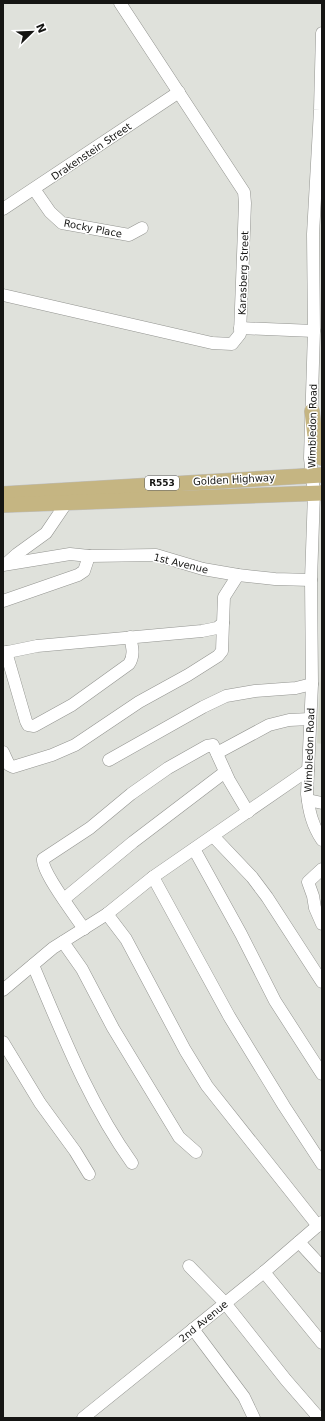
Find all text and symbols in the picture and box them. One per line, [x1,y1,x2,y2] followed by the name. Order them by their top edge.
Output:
[12,12,52,52] north arrow
[33,22,49,35] text: N
[49,121,133,182] street label: Drakenstein Street
[63,217,123,240] street label: Rocky Place
[237,231,250,315] street label: Karasberg Street
[306,384,319,468] street label: Wimbledon Road
[193,472,275,487] street label: Golden Highway
[145,476,179,490] road number: R553
[152,551,209,576] street label: 1st Avenue
[303,708,316,792] street label: Wimbledon Road
[177,1298,230,1344] street label: 2nd Avenue

